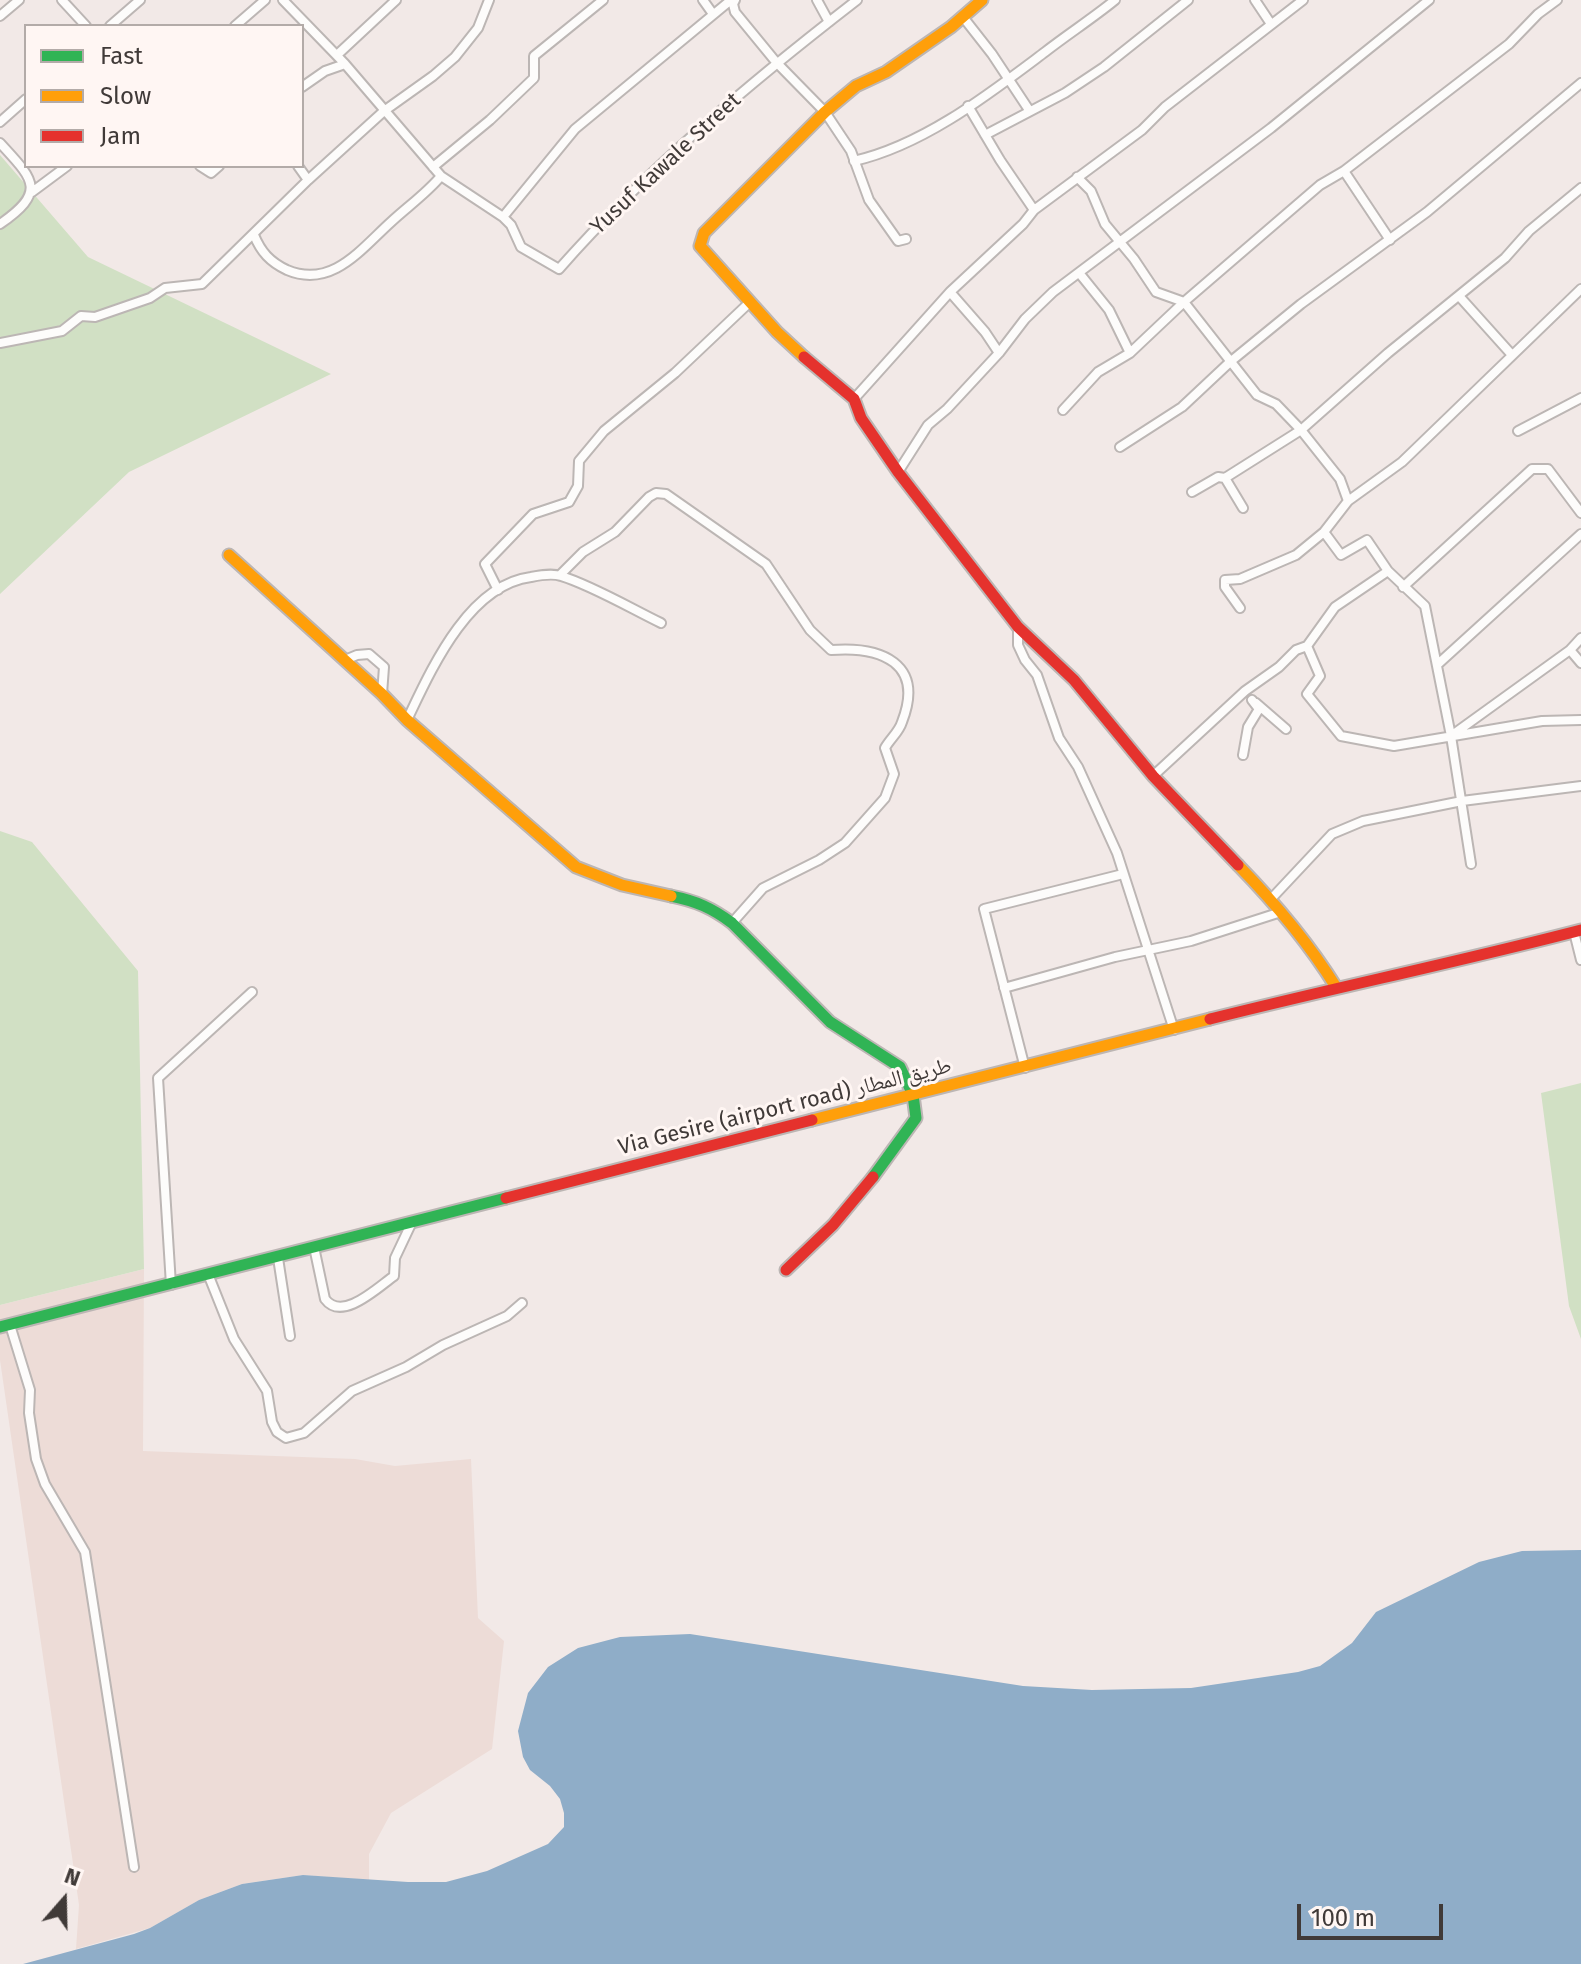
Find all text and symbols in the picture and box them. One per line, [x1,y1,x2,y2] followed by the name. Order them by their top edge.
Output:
[24,24,304,168] legend
[100,42,143,70] text: Fast
[100,82,151,110] text: Slow
[585,88,747,240] street label: Yusuf Kawale Street
[100,122,141,150] text: Jam
[616,1053,954,1161] street label: Via Gesire (airport road) طريق المطار
[24,1860,104,1940] north arrow
[61,1862,84,1892] text: N
[1301,1888,1447,1938] scale bar
[1311,1904,1375,1932] text: 100 m

